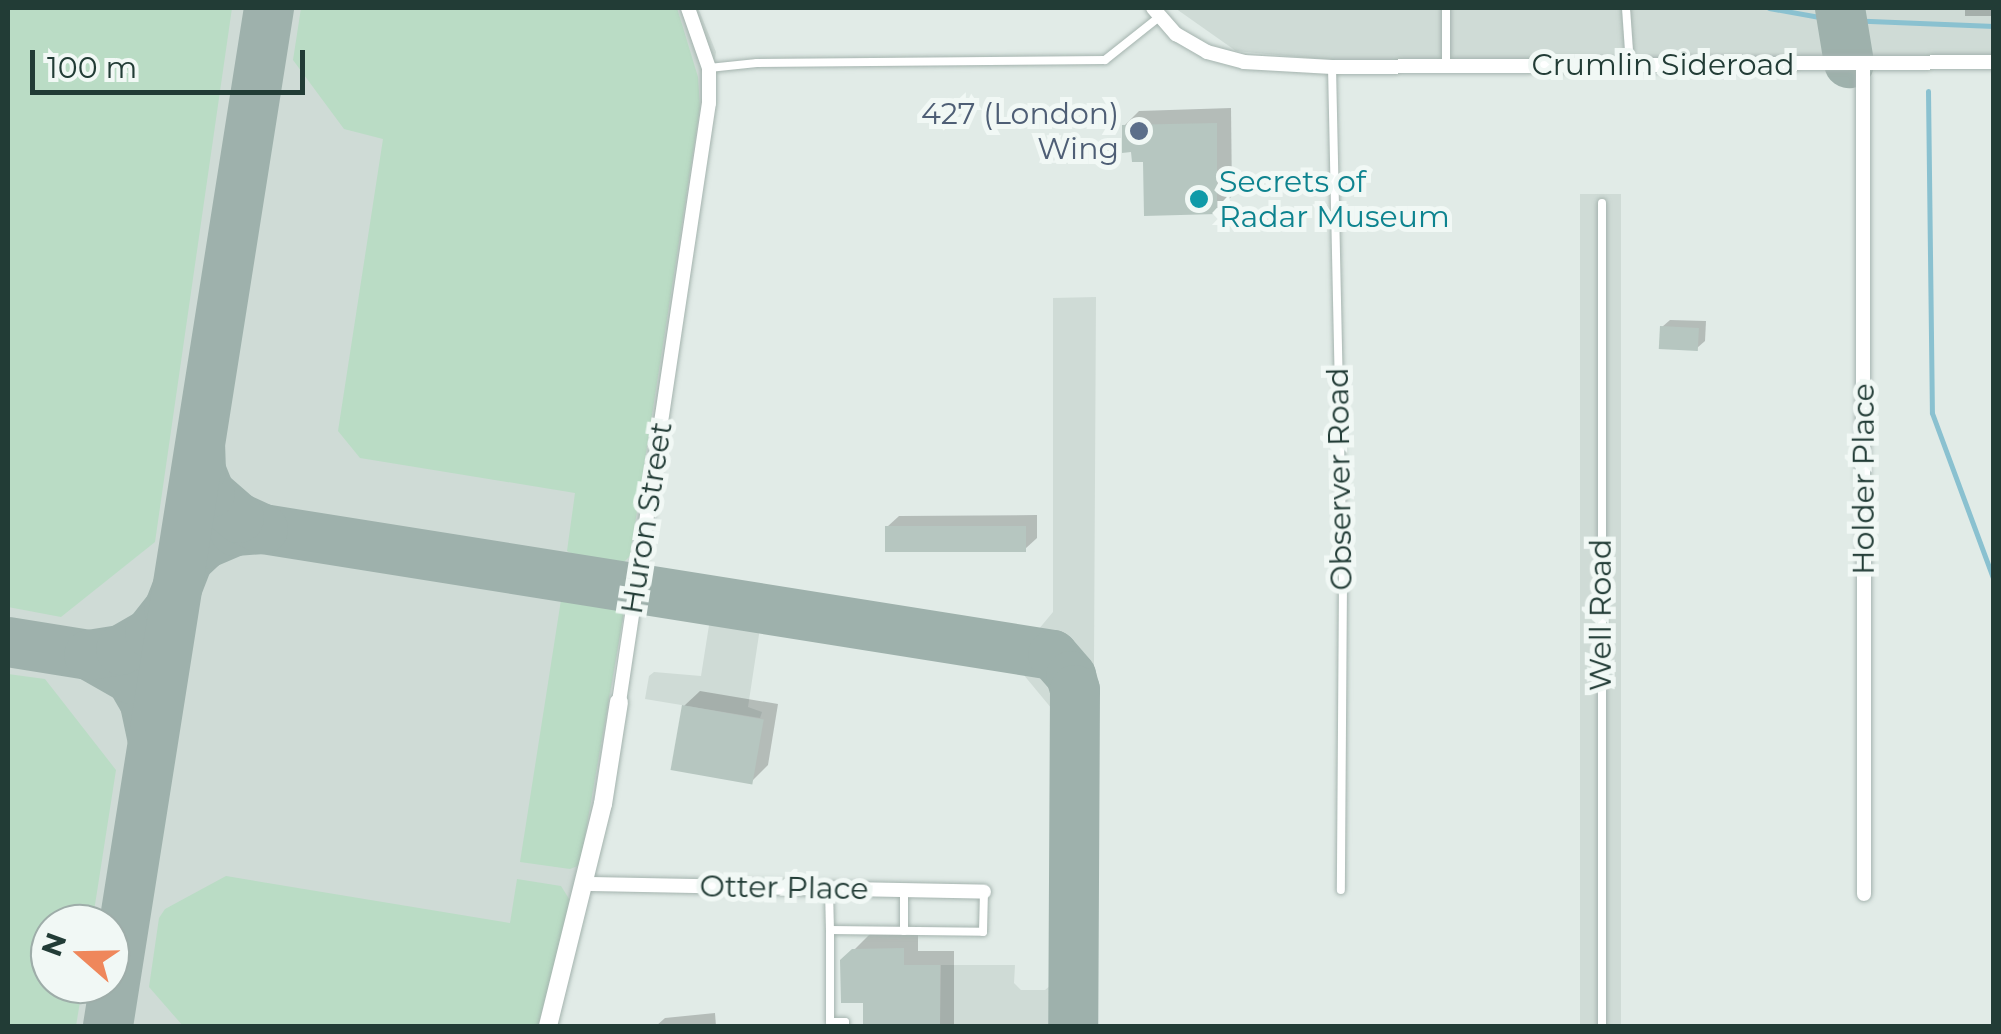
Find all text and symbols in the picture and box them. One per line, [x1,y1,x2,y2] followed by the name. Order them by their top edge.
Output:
[35,30,310,92] scale bar
[1532,47,1794,83] street label: Crumlin Sideroad
[47,49,137,86] text: 100 m
[921,96,1119,166] place label: 427 (London) Wing
[1128,120,1150,142] marker: 427 (London) Wing
[1219,164,1450,234] place label: Secrets of Radar Museum
[1188,188,1210,210] marker: Secrets of Radar Museum
[1320,367,1360,591] street label: Observer Road
[1846,383,1882,575] street label: Holder Place
[614,419,680,617] street label: Huron Street
[1583,539,1619,691] street label: Well Road
[699,869,869,907] street label: Otter Place
[30,904,130,1004] north arrow
[34,928,74,961] text: N

